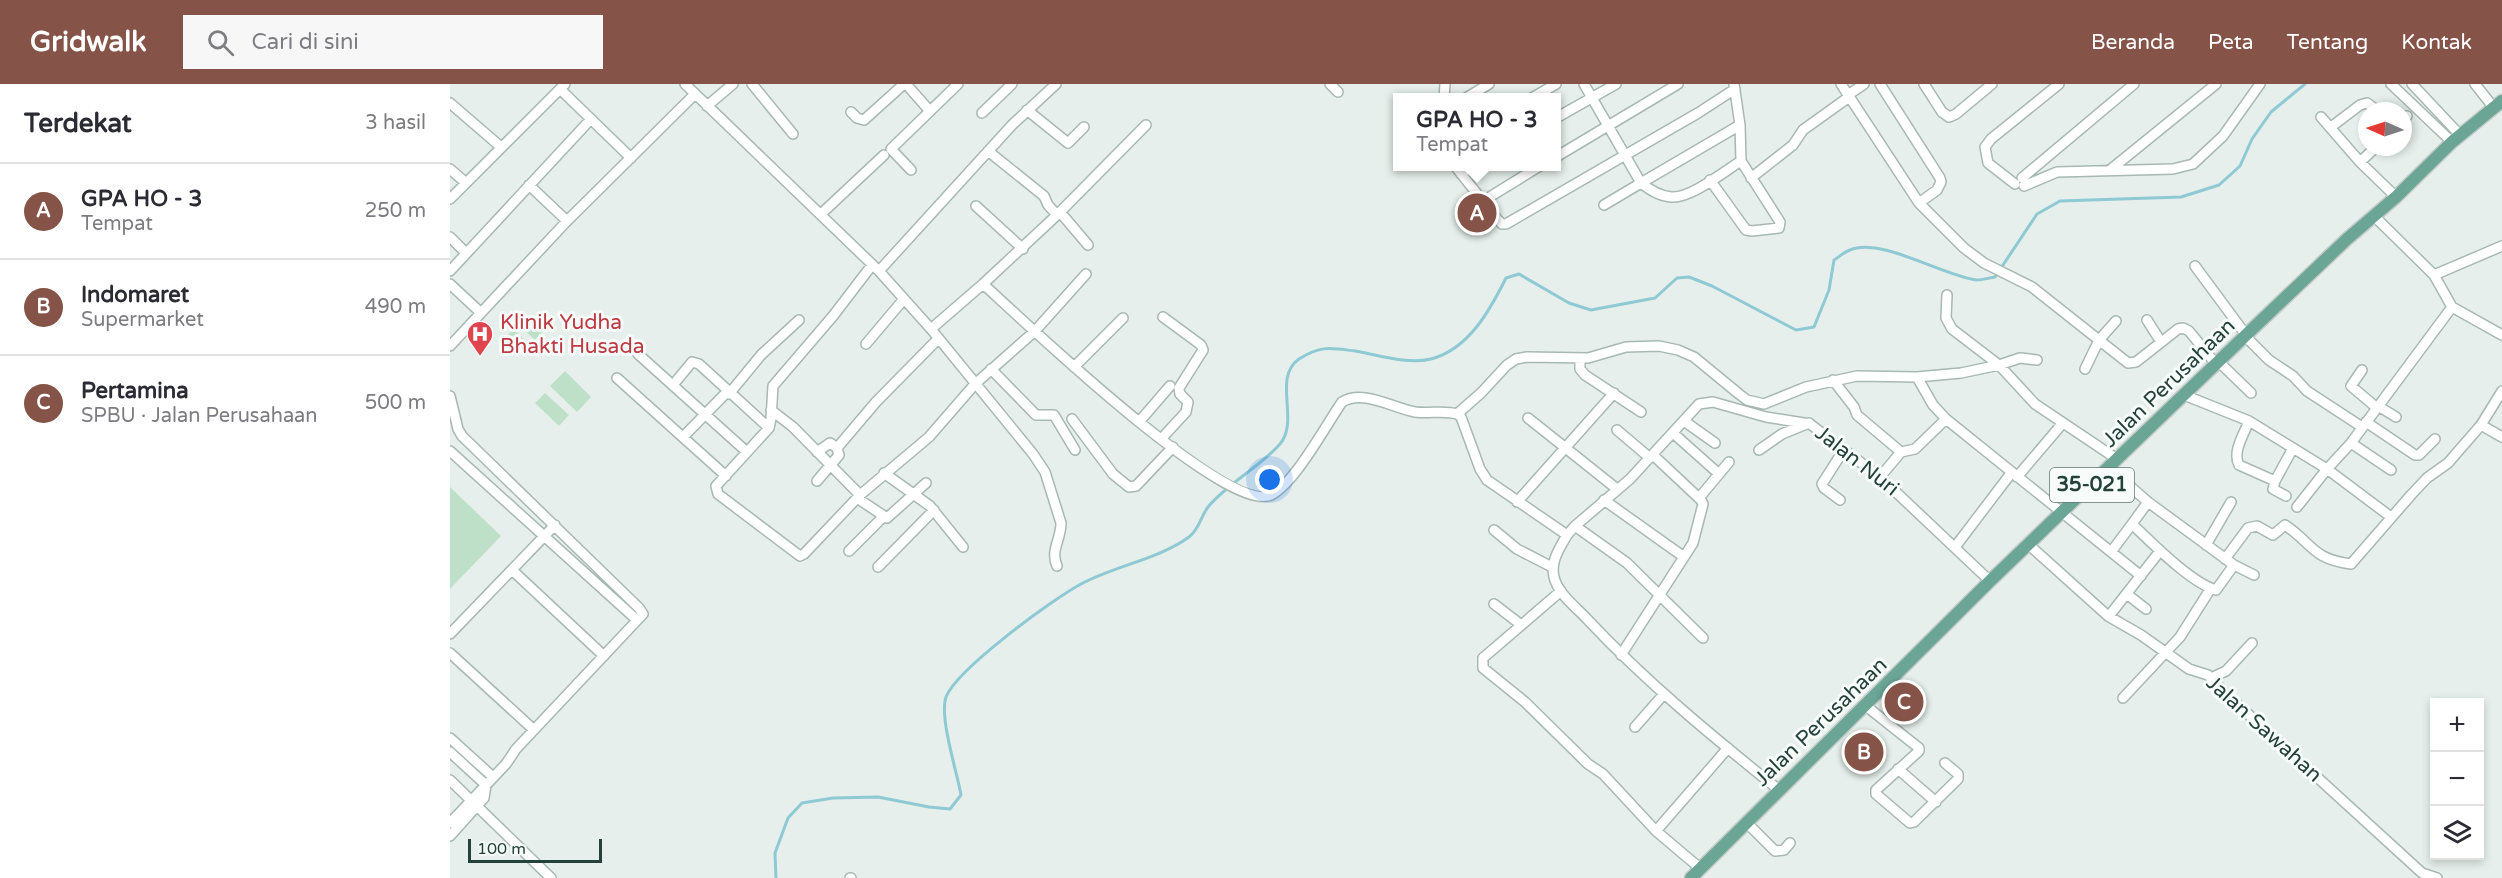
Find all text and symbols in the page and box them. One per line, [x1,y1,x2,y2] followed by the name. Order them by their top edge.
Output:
[183,15,603,69] search box
[30,25,147,59] text: Gridwalk
[204,26,237,59] icon: search
[252,29,359,55] text: Cari di sini
[2091,30,2175,55] text: Beranda
[2208,30,2254,55] text: Peta
[2287,30,2368,55] text: Tentang
[2401,30,2472,55] text: Kontak
[1393,93,1561,171] popup
[2358,102,2412,156] north arrow
[1416,107,1538,133] text: GPA HO - 3
[24,108,132,139] text: Terdekat
[365,111,426,135] text: 3 hasil
[1416,133,1488,157] text: Tempat
[81,186,202,212] text: GPA HO - 3
[1458,190,1496,236] pin: A
[36,199,51,223] text: A
[365,199,426,223] text: 250 m
[81,212,153,236] text: Tempat
[81,282,189,308] text: Indomaret
[37,295,50,319] text: B
[365,295,426,319] text: 490 m
[81,308,204,332] text: Supermarket
[500,310,644,359] place label: Klinik Yudha Bhakti Husada
[2098,313,2240,453] street label: Jalan Perusahaan
[465,319,495,357] hospital icon: Klinik Yudha Bhakti Husada
[81,378,189,404] text: Pertamina
[37,391,50,415] text: C
[365,391,426,415] text: 500 m
[81,404,318,428] text: SPBU · Jalan Perusahaan
[1810,421,1904,501] street label: Jalan Nuri
[1255,465,1284,494] your location
[2050,468,2134,502] road number: 35-021
[1750,652,1892,792] street label: Jalan Perusahaan
[2201,670,2327,788] street label: Jalan Sawahan
[1884,680,1924,724] pin: C
[2430,698,2484,860] map controls
[2430,698,2484,752] button: +
[1844,730,1884,774] pin: B
[2430,752,2484,806] button: −
[2430,806,2484,860] button: layers
[468,836,602,864] scale bar
[477,839,526,859] text: 100 m

